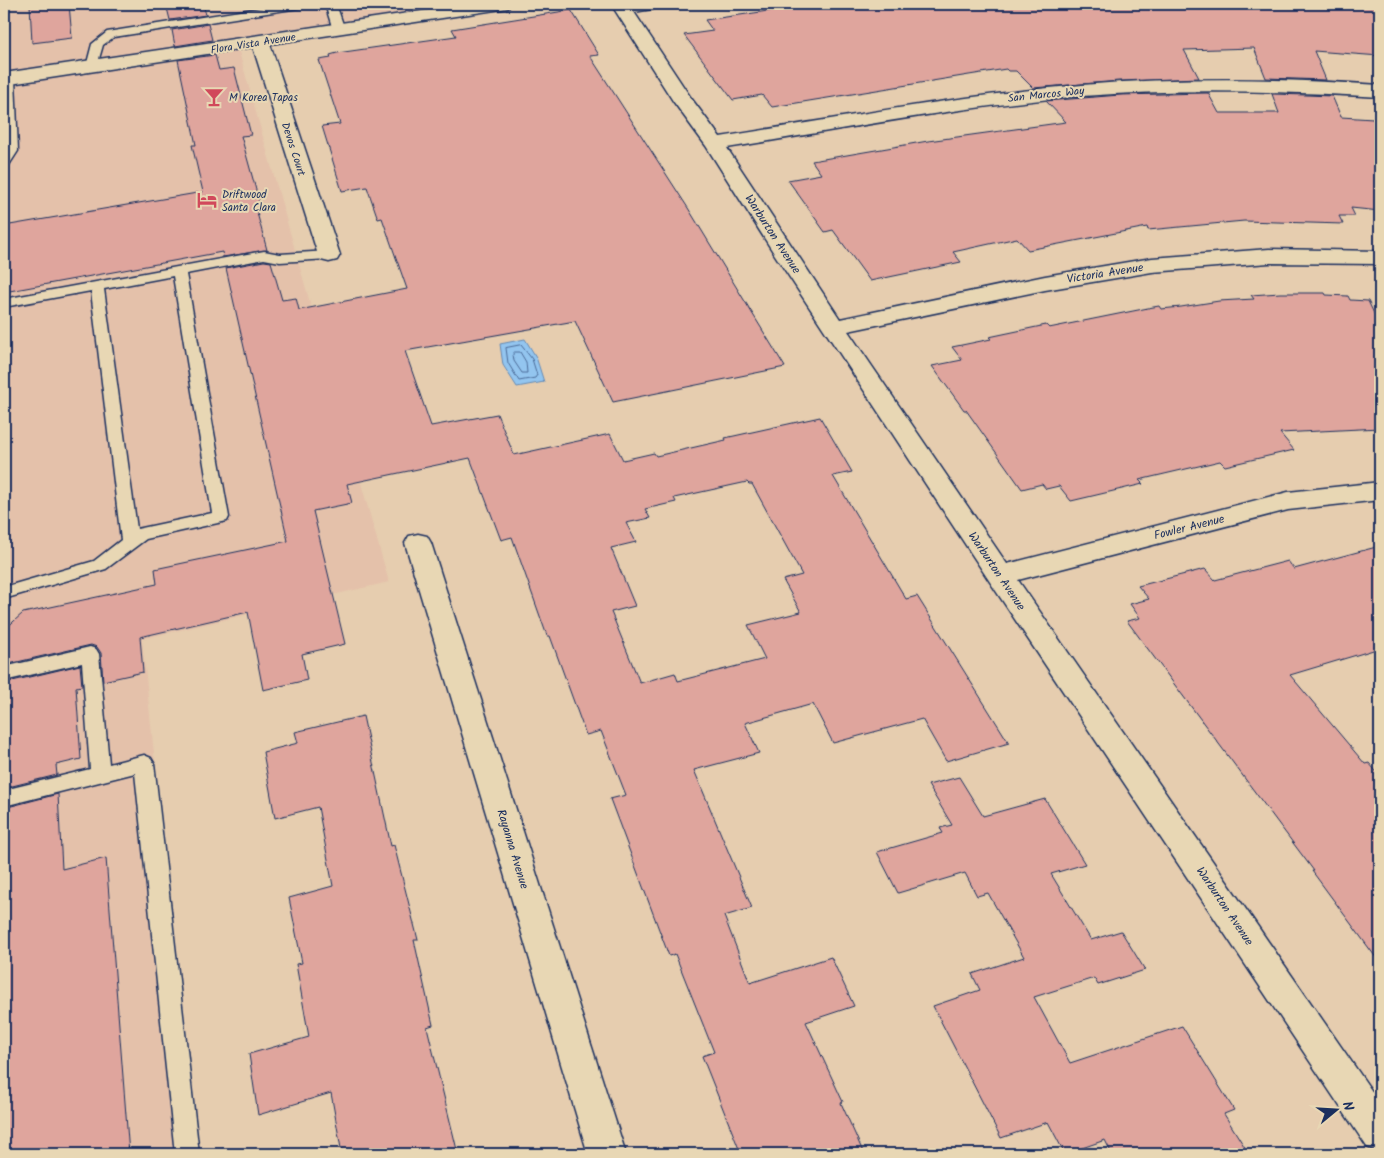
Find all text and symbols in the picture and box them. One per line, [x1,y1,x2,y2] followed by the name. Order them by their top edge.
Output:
[209,28,297,60] street label: Flora Vista Avenue
[1007,82,1086,108] street label: San Marcos Way
[203,86,225,108] bar icon: M Korea Tapas
[229,89,298,107] place label: M Korea Tapas
[276,120,310,179] street label: Devos Court
[222,186,276,217] place label: Driftwood Santa Clara
[196,189,218,211] hotel icon: Driftwood Santa Clara
[740,191,806,278] street label: Warburton Avenue
[1065,258,1145,289] street label: Victoria Avenue
[1152,509,1227,545] street label: Fowler Avenue
[963,528,1030,615] street label: Warburton Avenue
[491,807,534,892] street label: Rayanna Avenue
[1191,863,1258,950] street label: Warburton Avenue
[1312,1086,1362,1136] north arrow
[1336,1099,1359,1114] text: N

